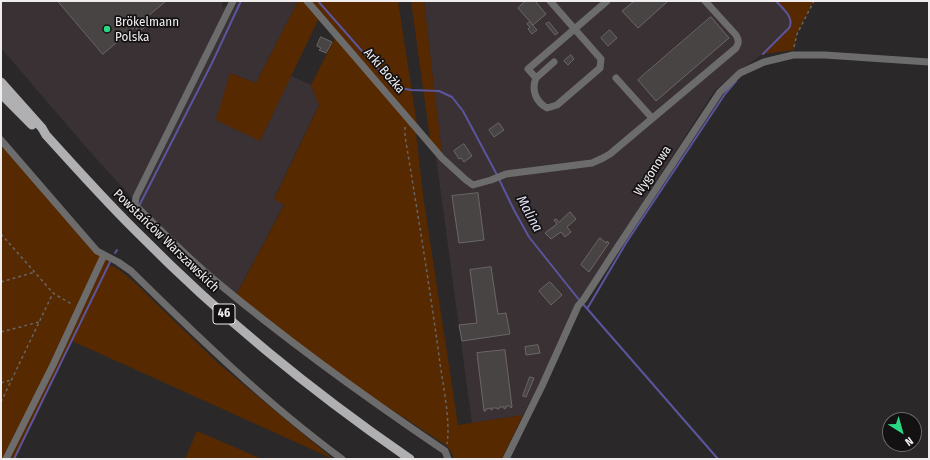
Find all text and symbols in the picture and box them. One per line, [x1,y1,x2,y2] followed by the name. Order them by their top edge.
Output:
[115,14,179,45] place label: Brökelmann Polska
[102,24,112,34] marker: Brökelmann Polska
[360,45,408,97] street label: Arki Bożka
[631,143,675,199] street label: Wygonowa
[110,186,222,296] street label: Powstańców Warszawskich
[512,193,546,235] water label: Malina
[213,304,235,324] road number: 46
[882,412,922,452] north arrow
[902,434,915,448] text: N

